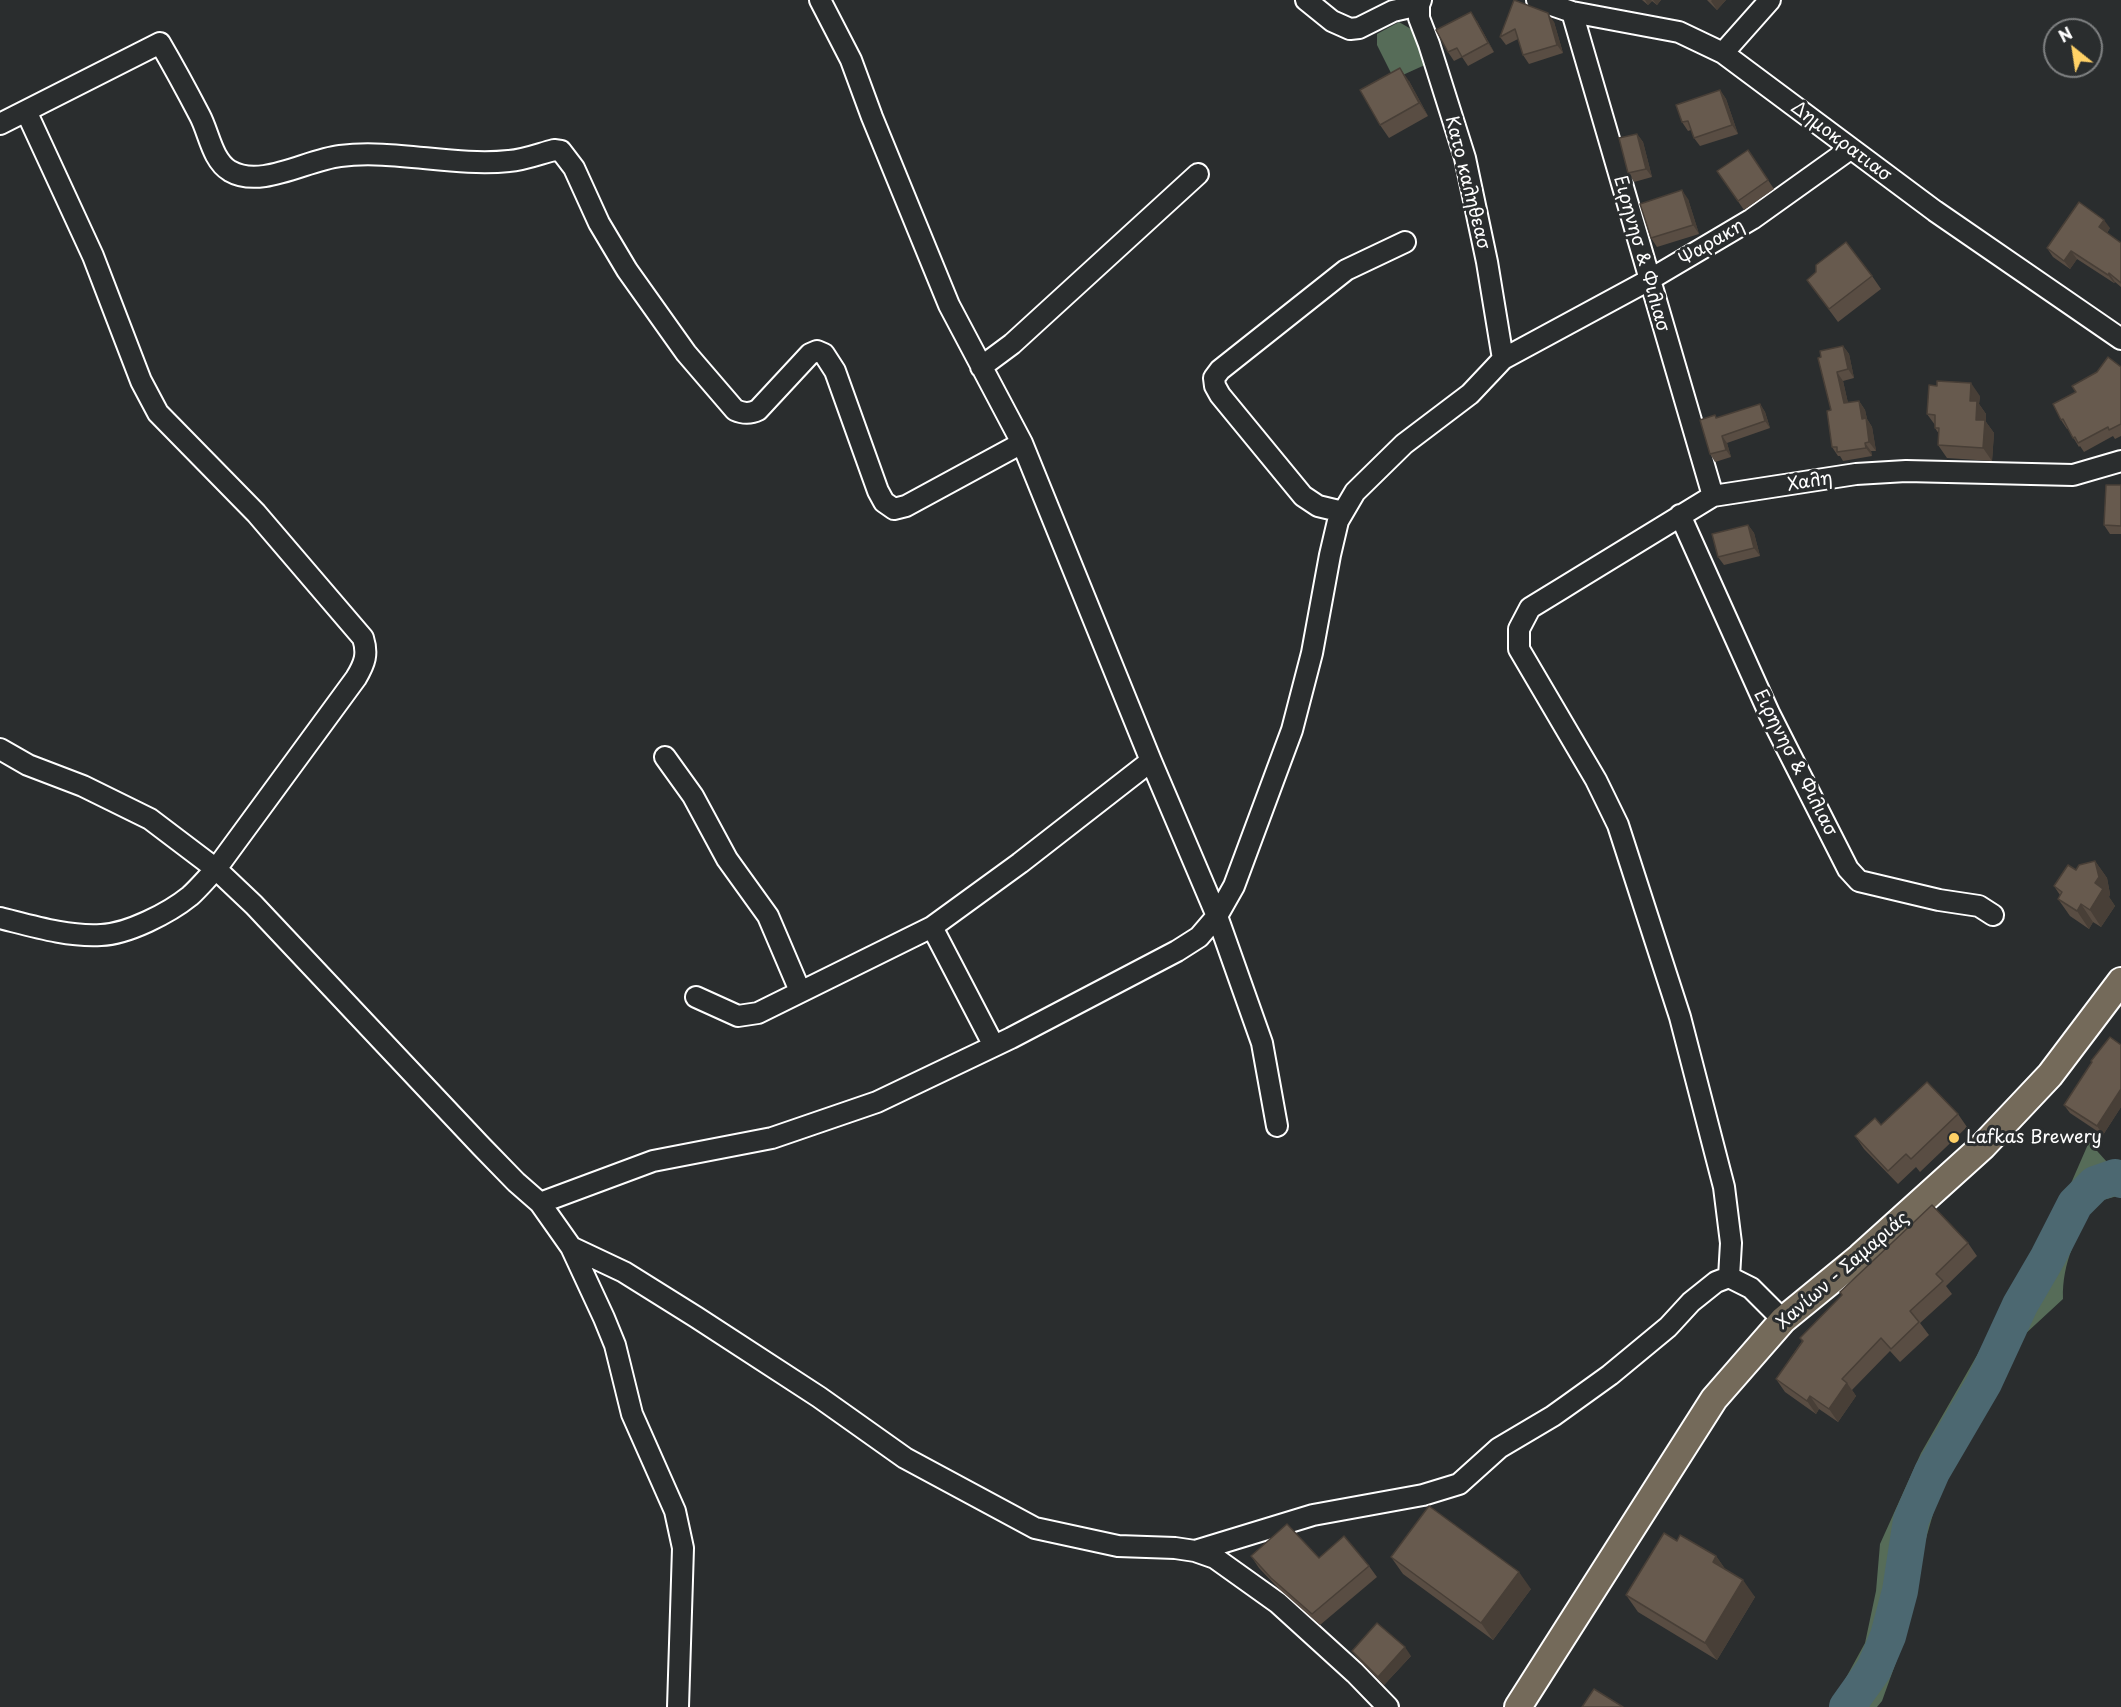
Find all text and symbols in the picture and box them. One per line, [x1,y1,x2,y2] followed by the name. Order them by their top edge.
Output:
[2043,18,2103,78] north arrow
[2054,21,2076,48] text: N
[1786,97,1896,187] street label: Δημοκρατιασ
[1440,114,1494,252] street label: Κατο καληθεασ
[1608,173,1674,335] street label: Ειρηνησ & Φιλιασ
[1675,215,1749,271] street label: Ψαρακη
[1786,468,1834,496] street label: Χαλη
[1749,686,1841,840] street label: Ειρηνησ & Φιλιασ
[1966,1127,2102,1149] place label: Lafkas Brewery
[1947,1131,1961,1145] marker: Lafkas Brewery
[1772,1208,1914,1334] street label: Χανίων - Σαμαριάς

